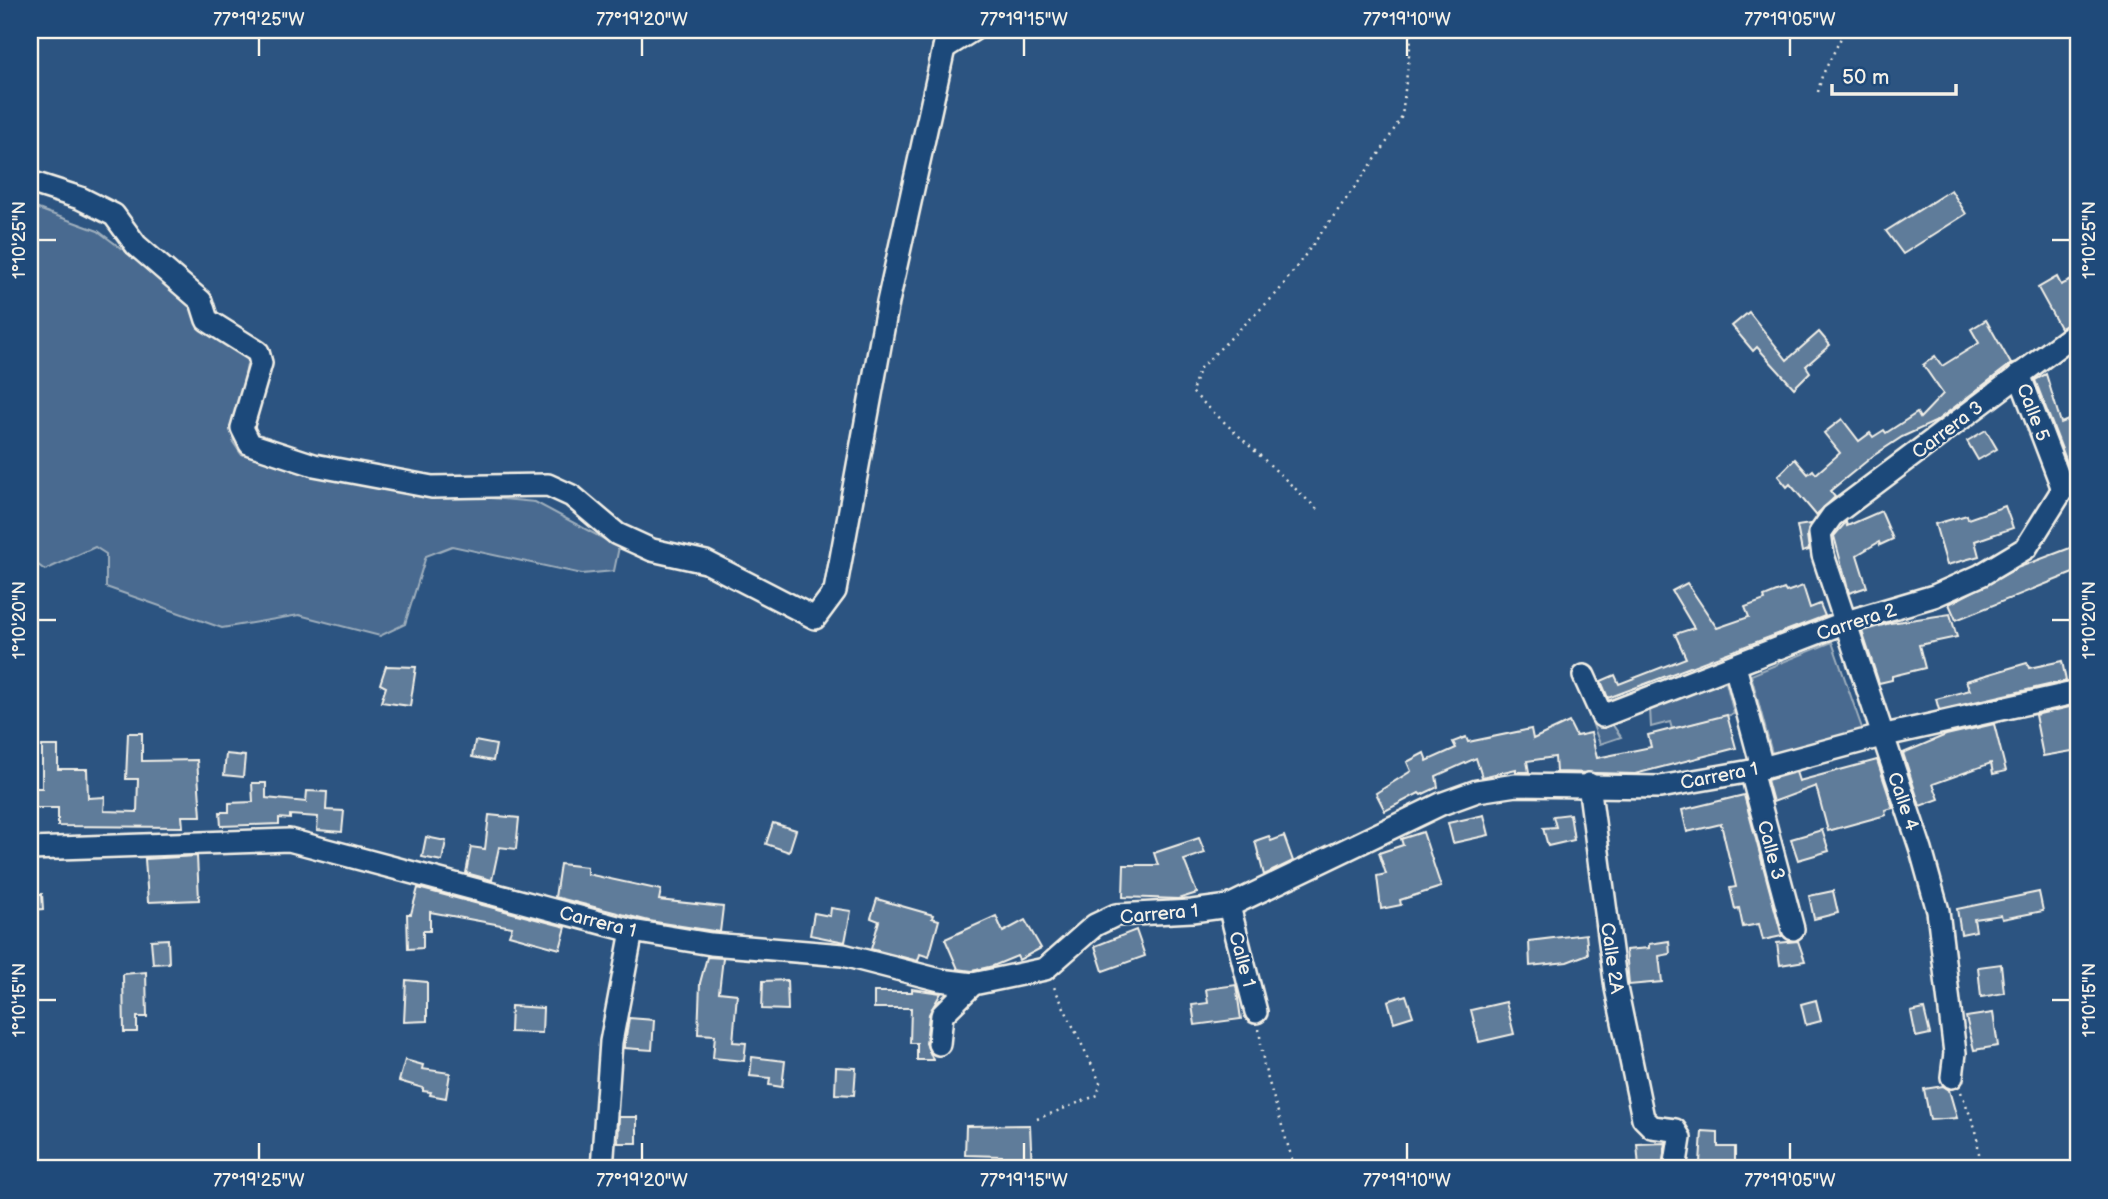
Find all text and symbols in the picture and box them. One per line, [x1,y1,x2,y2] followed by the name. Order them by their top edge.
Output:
[213,9,305,30] text: 77°19'25"W
[596,9,688,30] text: 77°19'20"W
[980,9,1068,30] text: 77°19'15"W
[1363,9,1452,30] text: 77°19'10"W
[1744,9,1836,30] text: 77°19'05"W
[1832,52,1956,96] scale bar
[1842,65,1889,90] text: 50 m
[9,201,30,279] text: 1°10'25"N
[2079,201,2100,279] text: 1°10'25"N
[2011,380,2054,445] street label: Calle 5
[1908,396,1988,464] street label: Carrera 3
[9,581,30,659] text: 1°10'20"N
[2079,581,2100,659] text: 1°10'20"N
[1814,599,1900,646] street label: Carrera 2
[1679,758,1760,795] street label: Carrera 1
[1882,769,1923,834] street label: Calle 4
[1752,818,1790,883] street label: Calle 3
[1119,900,1199,929] street label: Carrera 1
[557,902,639,943] street label: Carrera 1
[1595,921,1628,996] street label: Calle 2A
[1223,929,1260,990] street label: Calle 1
[9,963,30,1037] text: 1°10'15"N
[2079,963,2100,1037] text: 1°10'15"N
[213,1170,305,1191] text: 77°19'25"W
[596,1170,688,1191] text: 77°19'20"W
[980,1170,1068,1191] text: 77°19'15"W
[1363,1170,1452,1191] text: 77°19'10"W
[1744,1170,1836,1191] text: 77°19'05"W

